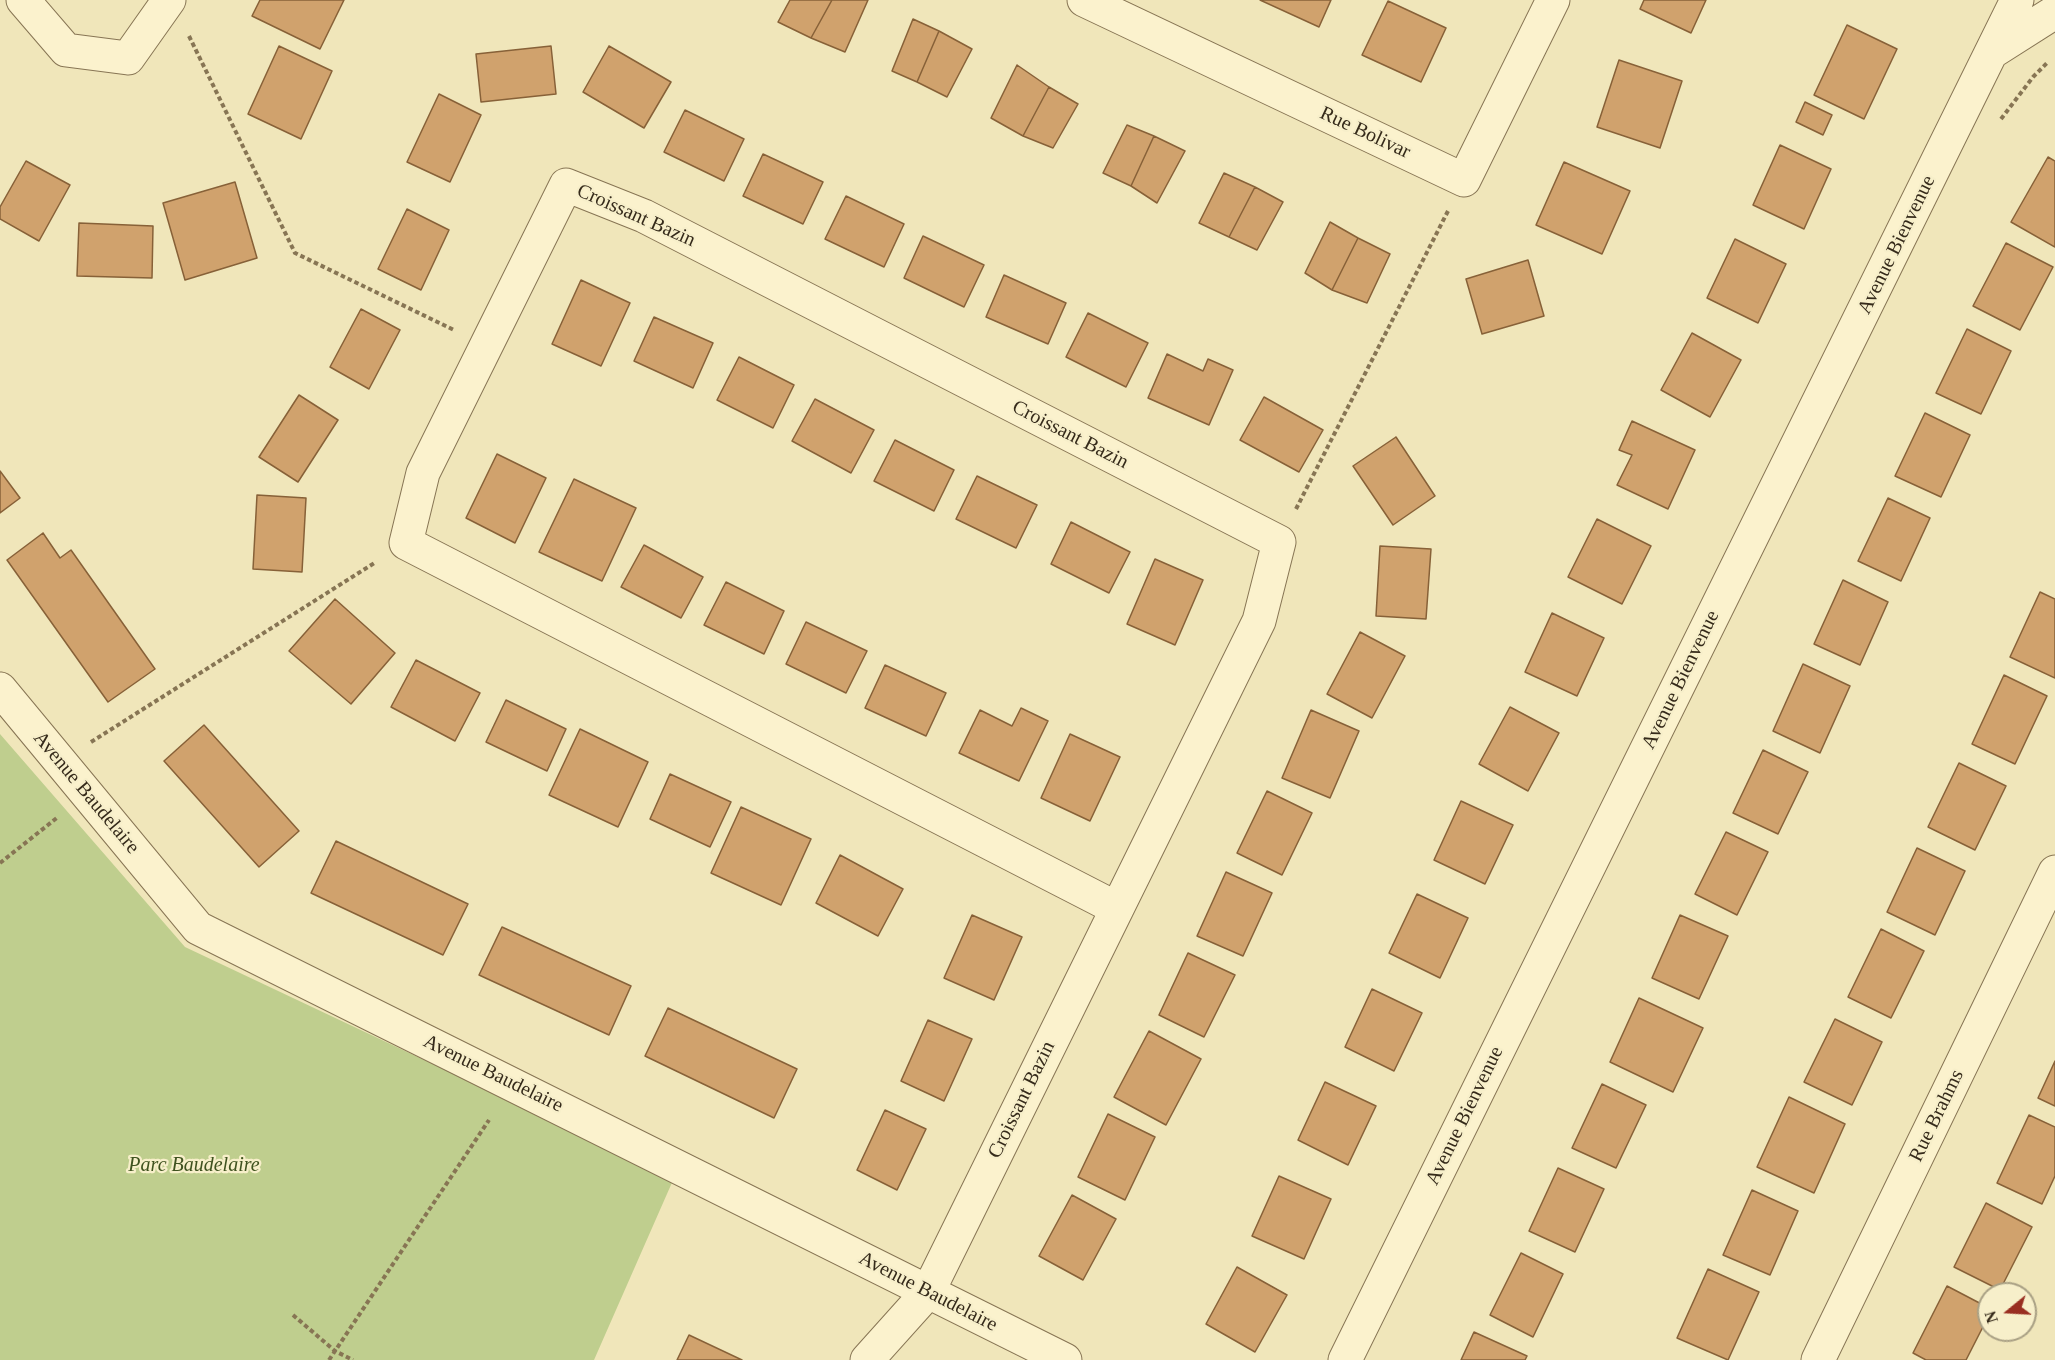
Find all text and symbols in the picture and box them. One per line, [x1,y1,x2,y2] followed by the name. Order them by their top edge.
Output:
[1316,102,1414,164] street label: Rue Bolivar
[1853,172,1941,318] street label: Avenue Bienvenue
[573,179,699,253] street label: Croissant Bazin
[1008,395,1132,475] street label: Croissant Bazin
[1637,607,1725,753] street label: Avenue Bienvenue
[28,727,144,859] street label: Avenue Baudelaire
[419,1030,567,1118] street label: Avenue Baudelaire
[983,1038,1061,1162] street label: Croissant Bazin
[1421,1043,1509,1189] street label: Avenue Bienvenue
[1904,1066,1970,1166] street label: Rue Brahms
[128,1154,260,1178] park label: Parc Baudelaire
[855,1247,1001,1337] street label: Avenue Baudelaire
[1977,1282,2037,1342] north arrow
[1981,1309,2001,1325] text: N

